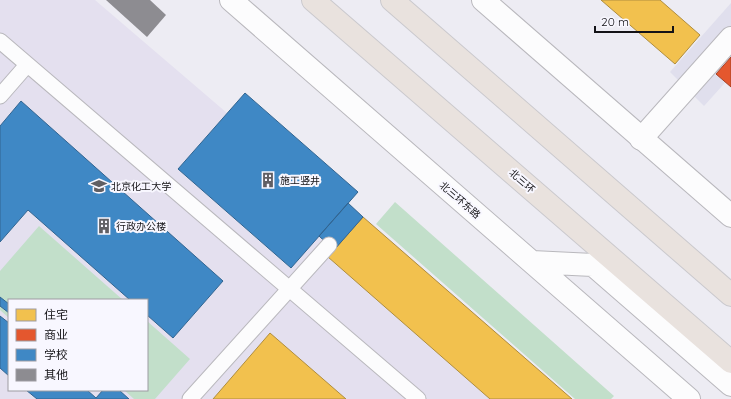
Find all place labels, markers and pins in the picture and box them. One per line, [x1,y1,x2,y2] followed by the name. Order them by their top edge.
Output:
[259,171,277,189] building icon: 施工竖井
[280,174,320,187] place label: 施工竖井
[90,177,108,195] school or university icon: 北京化工大学
[111,180,171,193] place label: 北京化工大学
[95,217,113,235] building icon: 行政办公楼
[116,220,166,233] place label: 行政办公楼

